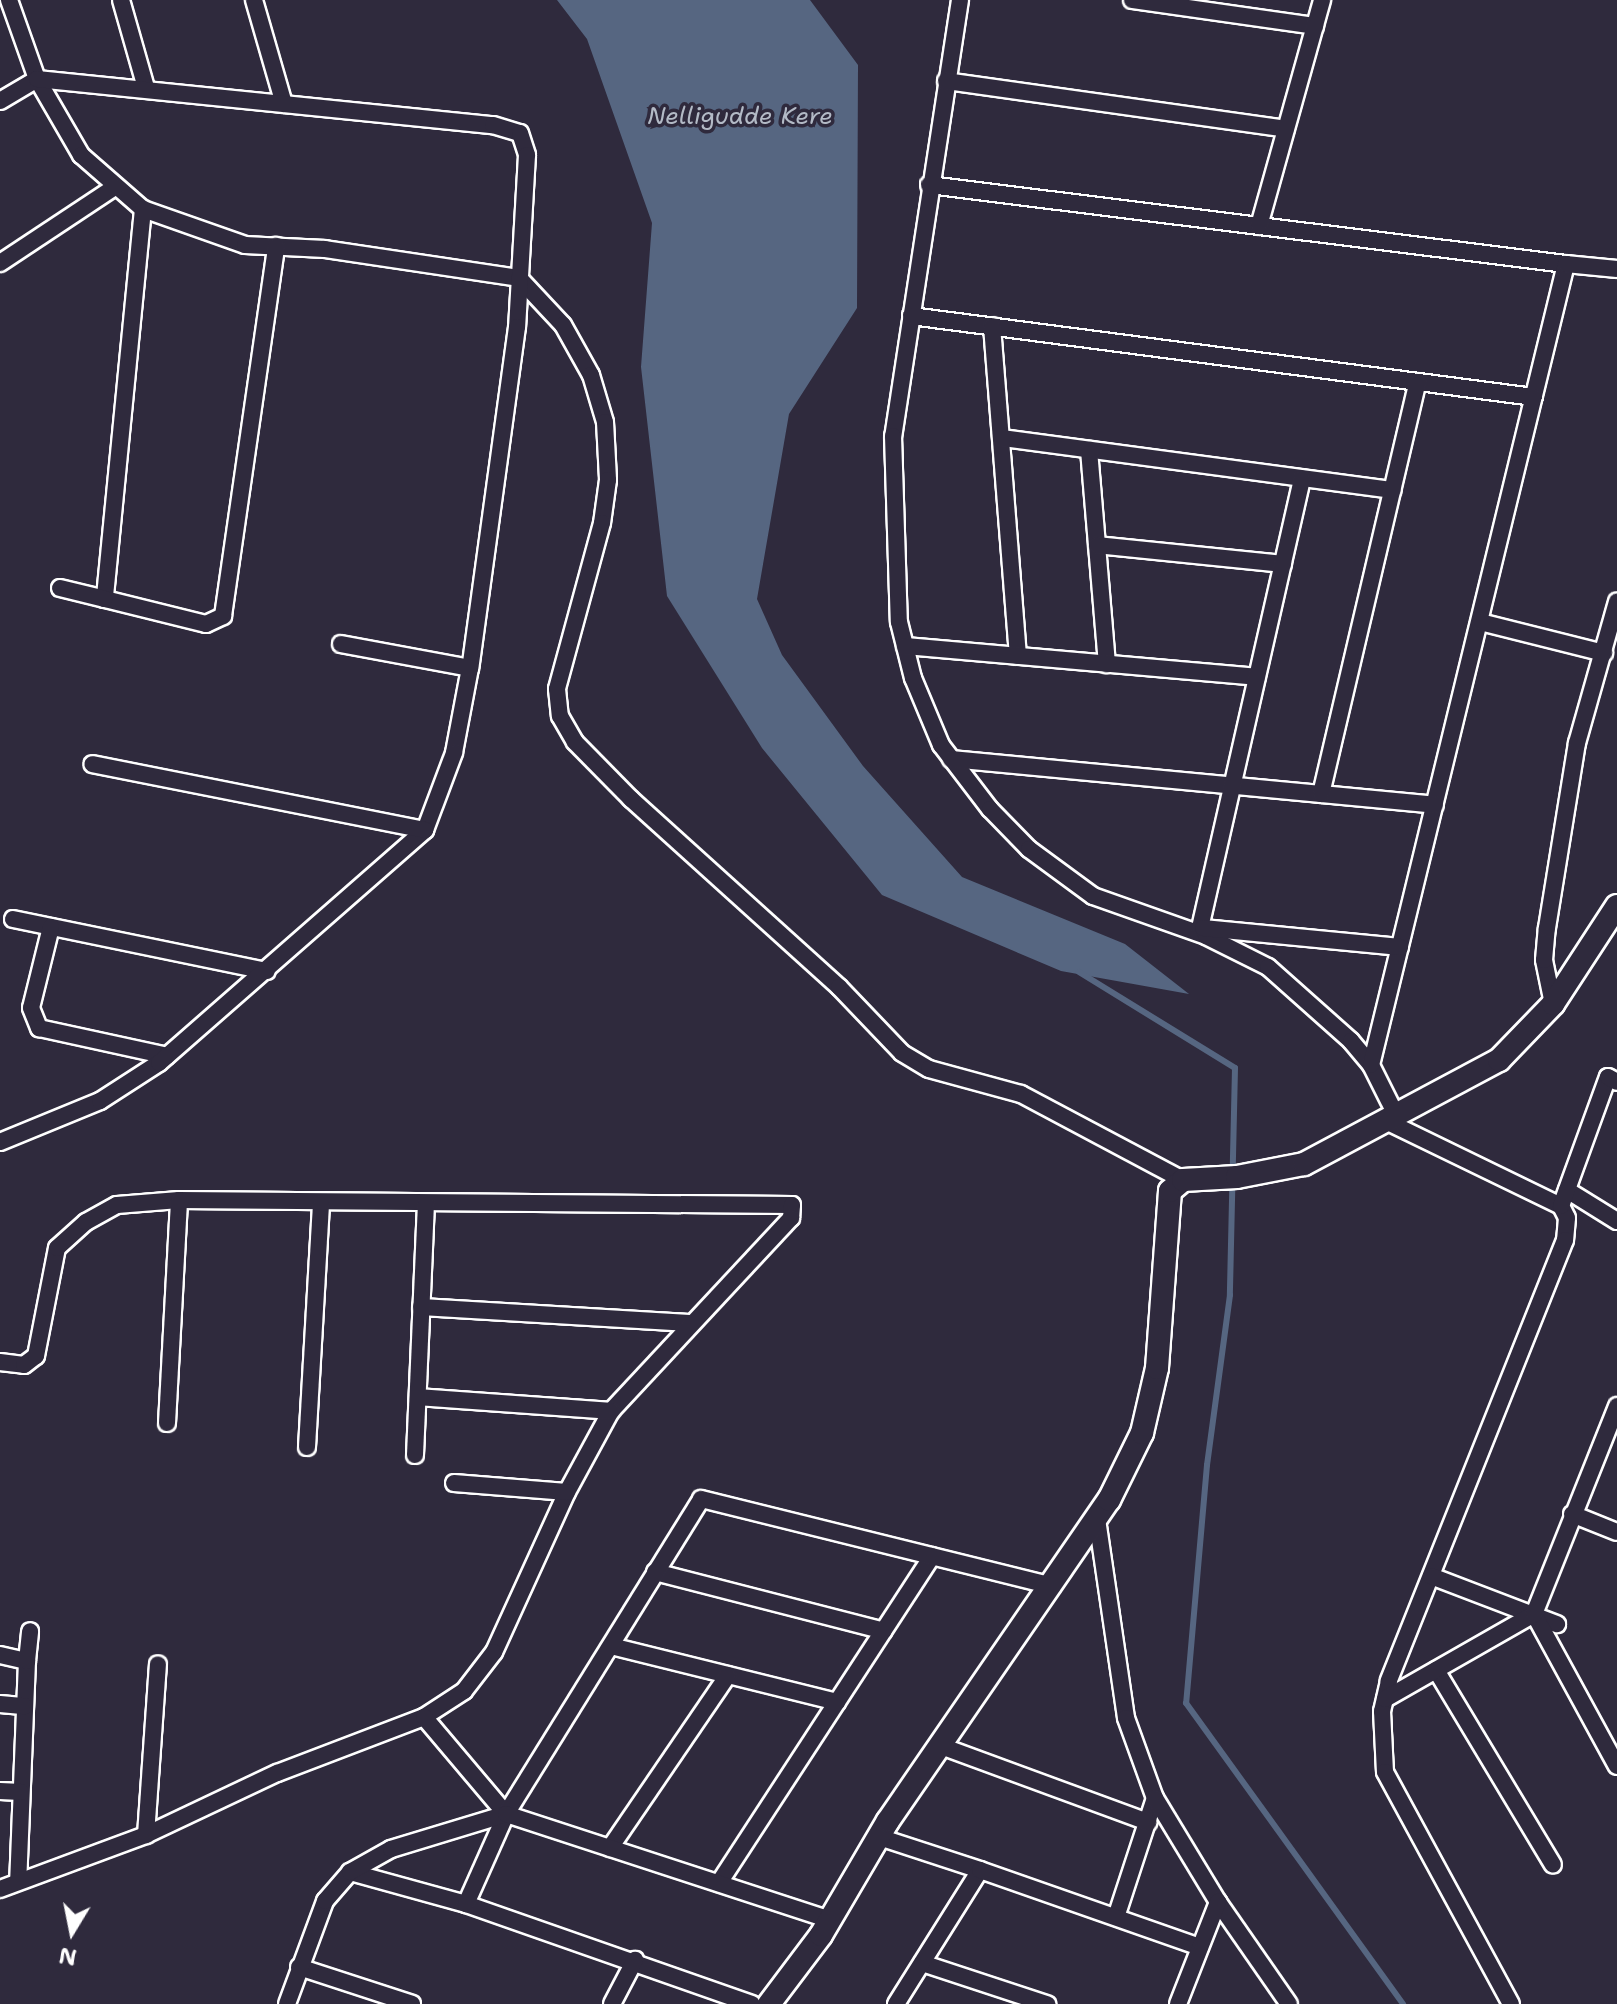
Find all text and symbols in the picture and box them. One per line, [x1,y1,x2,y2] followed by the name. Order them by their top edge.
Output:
[647,103,833,131] water label: Nelligudde Kere
[32,1892,112,1972] north arrow
[57,1940,79,1972] text: N

